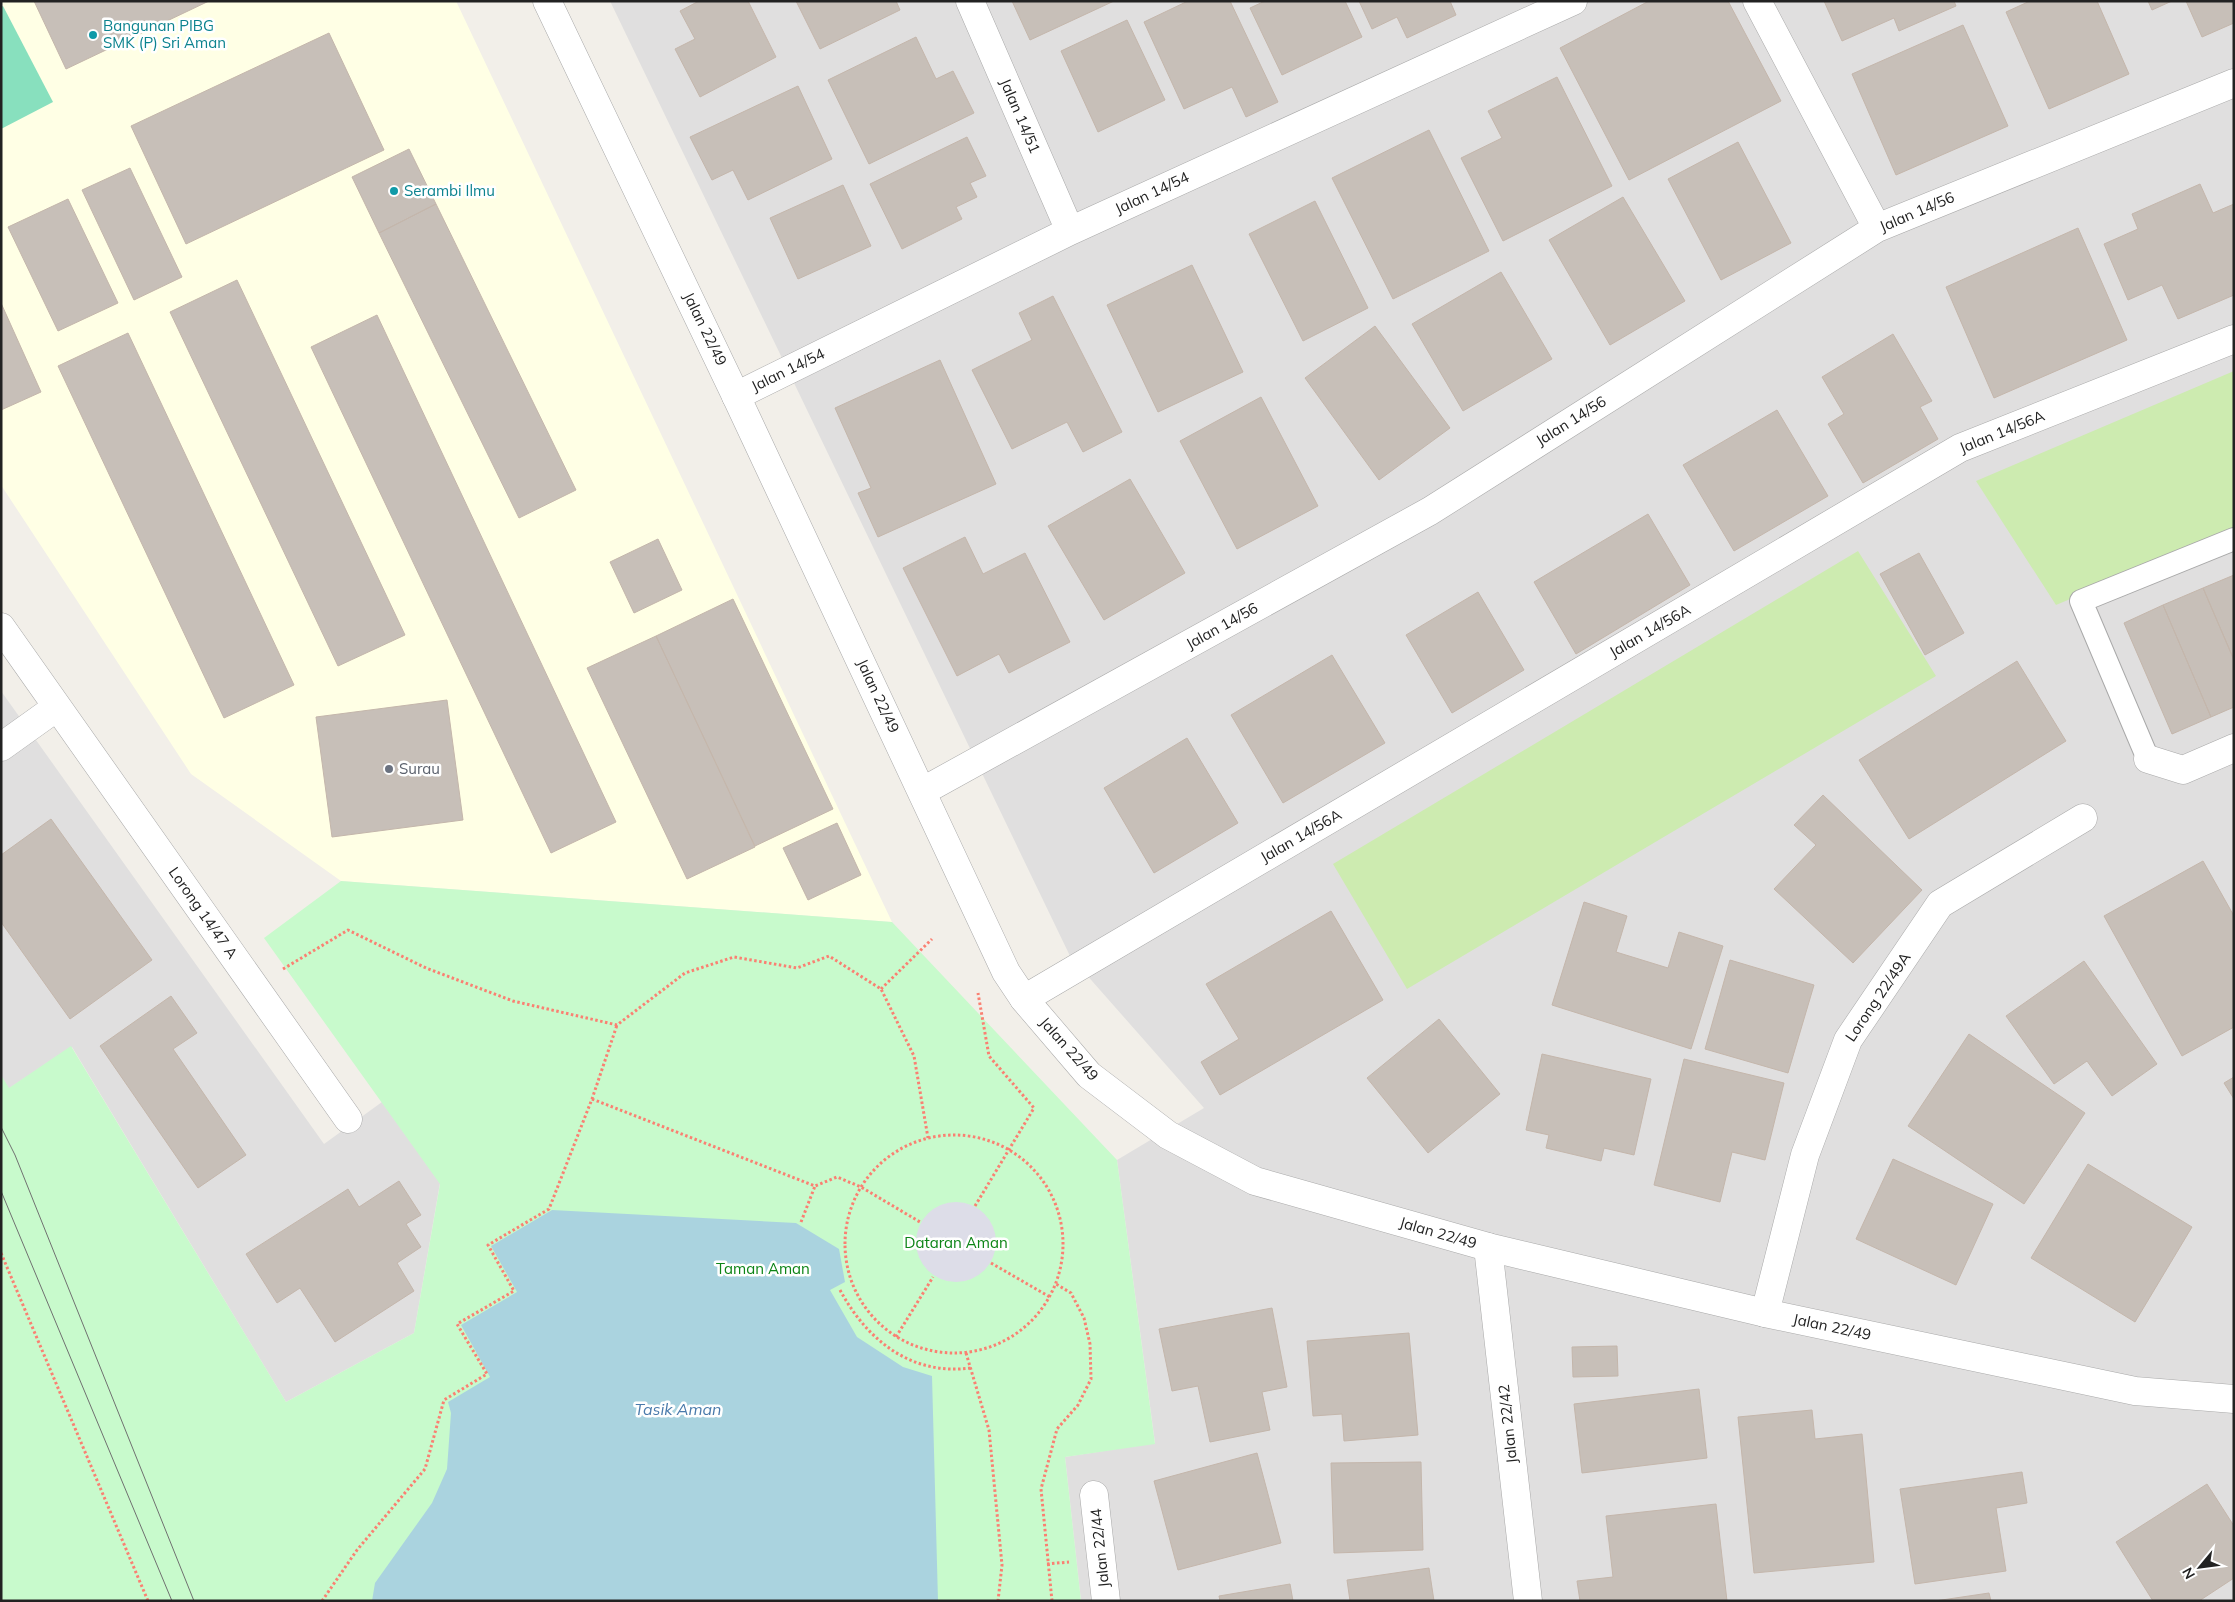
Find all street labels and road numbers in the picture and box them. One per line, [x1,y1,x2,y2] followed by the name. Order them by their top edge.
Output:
[996,75,1045,156] street label: Jalan 14/51
[1112,167,1192,218] street label: Jalan 14/54
[1876,187,1957,236] street label: Jalan 14/56
[679,289,731,369] street label: Jalan 22/49
[748,344,828,396] street label: Jalan 14/54
[1532,391,1609,450] street label: Jalan 14/56
[1956,406,2047,457] street label: Jalan 14/56A
[1182,598,1261,653] street label: Jalan 14/56
[1606,600,1694,661] street label: Jalan 14/56A
[853,656,904,736] street label: Jalan 22/49
[1257,805,1345,866] street label: Jalan 14/56A
[165,863,242,962] street label: Lorong 14/47 A
[1841,948,1914,1045] street label: Lorong 22/49A
[1036,1013,1103,1085] street label: Jalan 22/49
[1397,1212,1479,1253] street label: Jalan 22/49
[1791,1309,1873,1344] street label: Jalan 22/49
[1494,1384,1521,1465] street label: Jalan 22/42
[1086,1508,1113,1589] street label: Jalan 22/44

